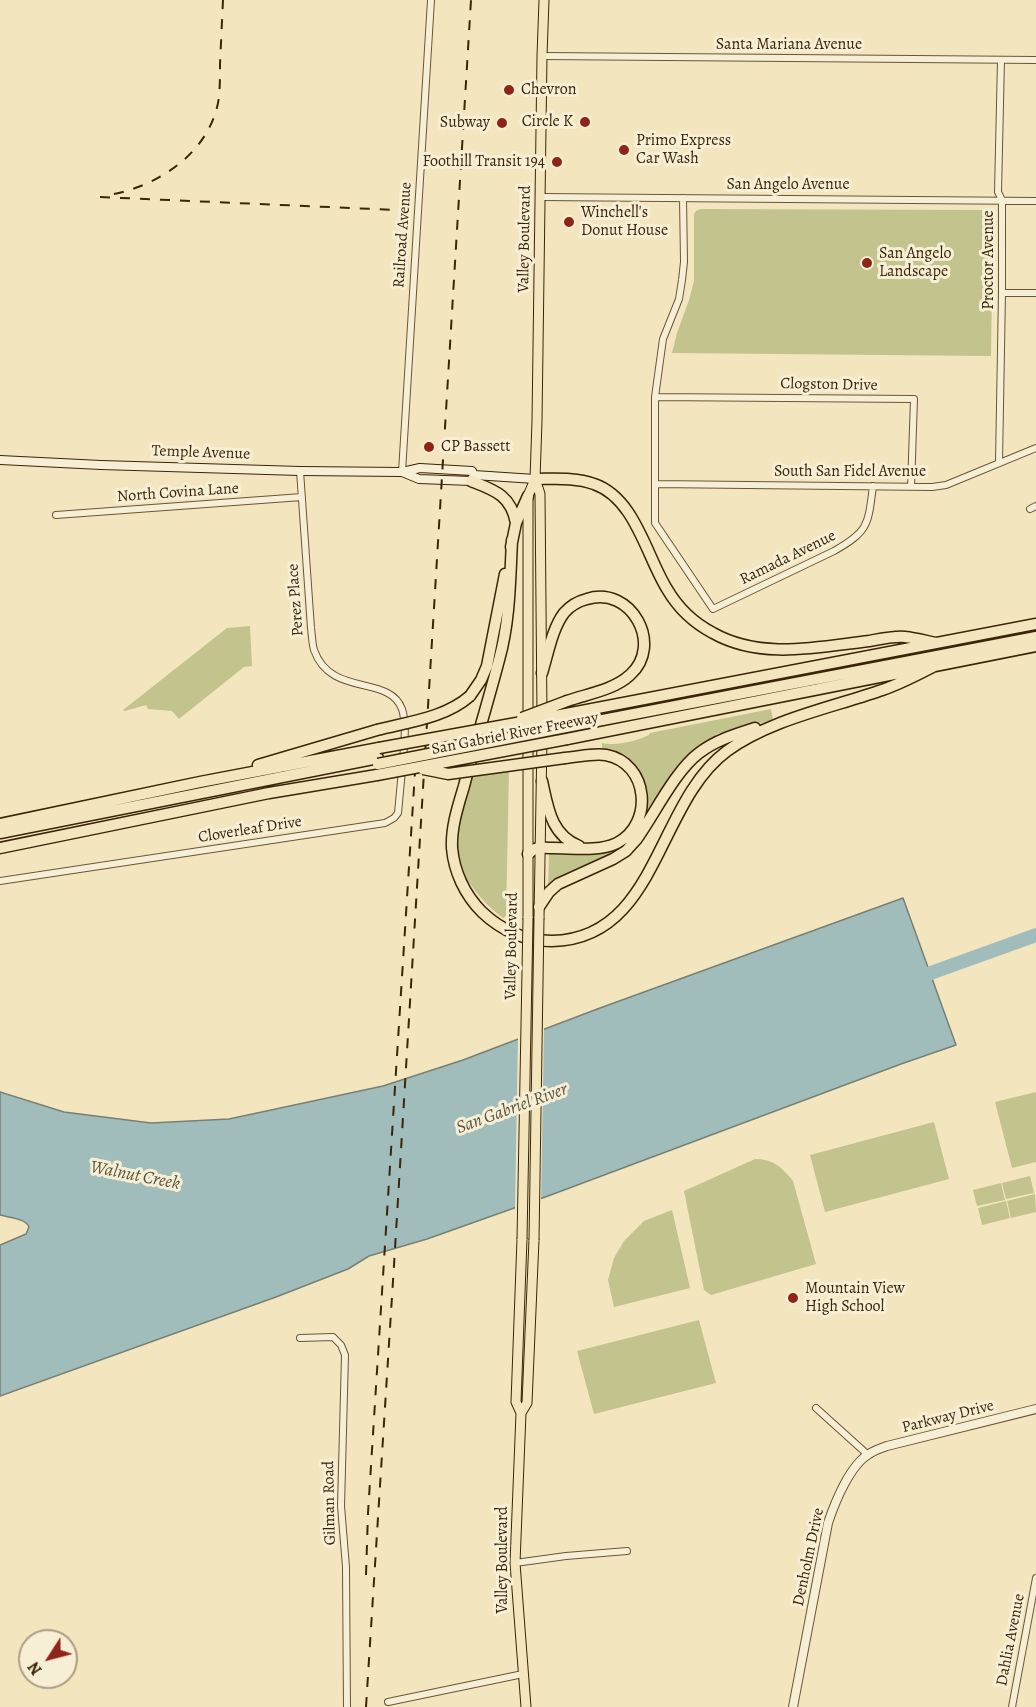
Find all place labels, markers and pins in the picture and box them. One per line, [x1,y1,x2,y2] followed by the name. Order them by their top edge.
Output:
[521,80,577,100] place label: Chevron
[502,83,516,97] marker: Chevron
[522,112,573,132] place label: Circle K
[440,113,490,133] place label: Subway
[578,115,592,129] marker: Circle K
[495,116,509,130] marker: Subway
[636,131,731,169] place label: Primo Express Car Wash
[617,143,631,157] marker: Primo Express Car Wash
[422,152,545,172] place label: Foothill Transit 194
[550,155,564,169] marker: Foothill Transit 194
[581,203,668,241] place label: Winchell's Donut House
[562,215,576,229] marker: Winchell's Donut House
[879,244,951,282] place label: San Angelo Landscape
[860,256,874,270] marker: San Angelo Landscape
[441,437,511,457] place label: CP Bassett
[422,440,436,454] marker: CP Bassett
[805,1279,905,1317] place label: Mountain View High School
[786,1291,800,1305] marker: Mountain View High School

